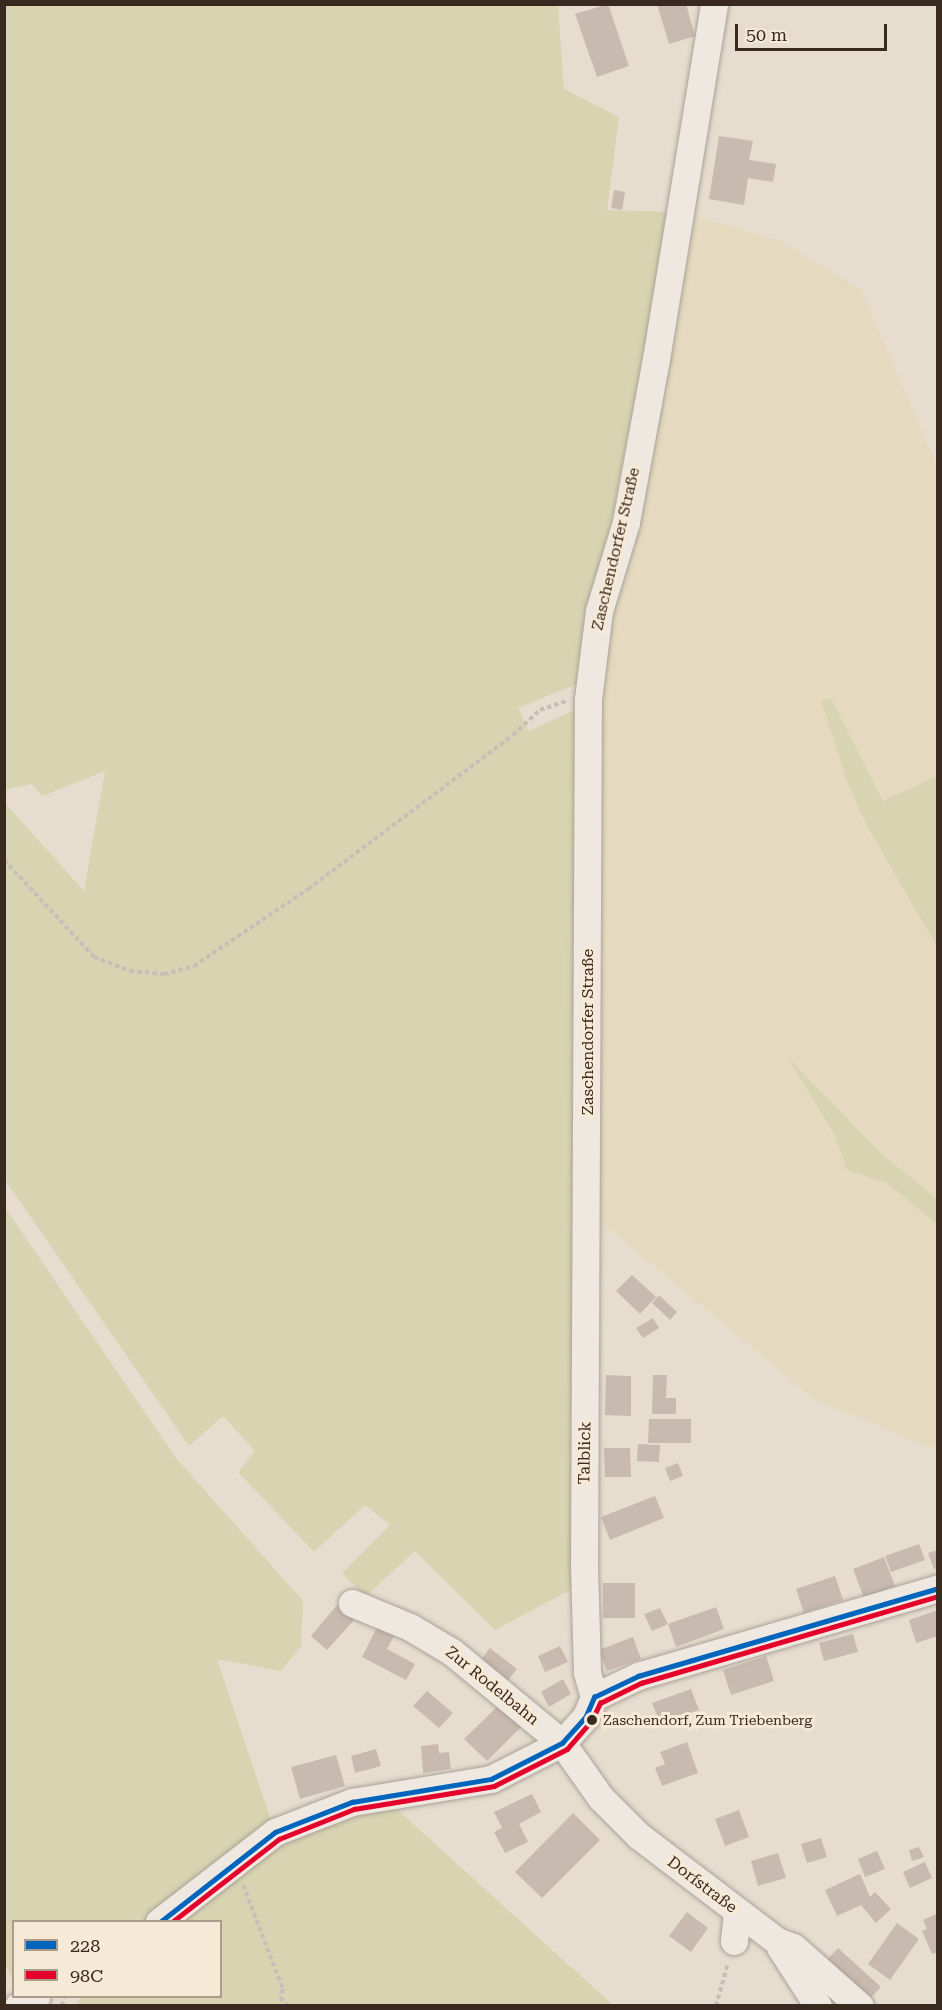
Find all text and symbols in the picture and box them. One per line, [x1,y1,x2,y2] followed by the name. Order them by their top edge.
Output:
[738,12,890,50] scale bar
[746,24,787,45] text: 50 m
[588,466,644,632] street label: Zaschendorfer Straße
[578,949,598,1115] street label: Zaschendorfer Straße
[575,1421,595,1485] street label: Talblick
[441,1642,543,1730] street label: Zur Rodelbahn
[603,1712,812,1728] place label: Zaschendorf, Zum Triebenberg
[586,1714,598,1726] marker: Zaschendorf, Zum Triebenberg
[663,1853,741,1917] street label: Dorfstraße
[12,1920,222,1998] legend
[70,1935,100,1956] text: 228
[70,1965,103,1986] text: 98C

